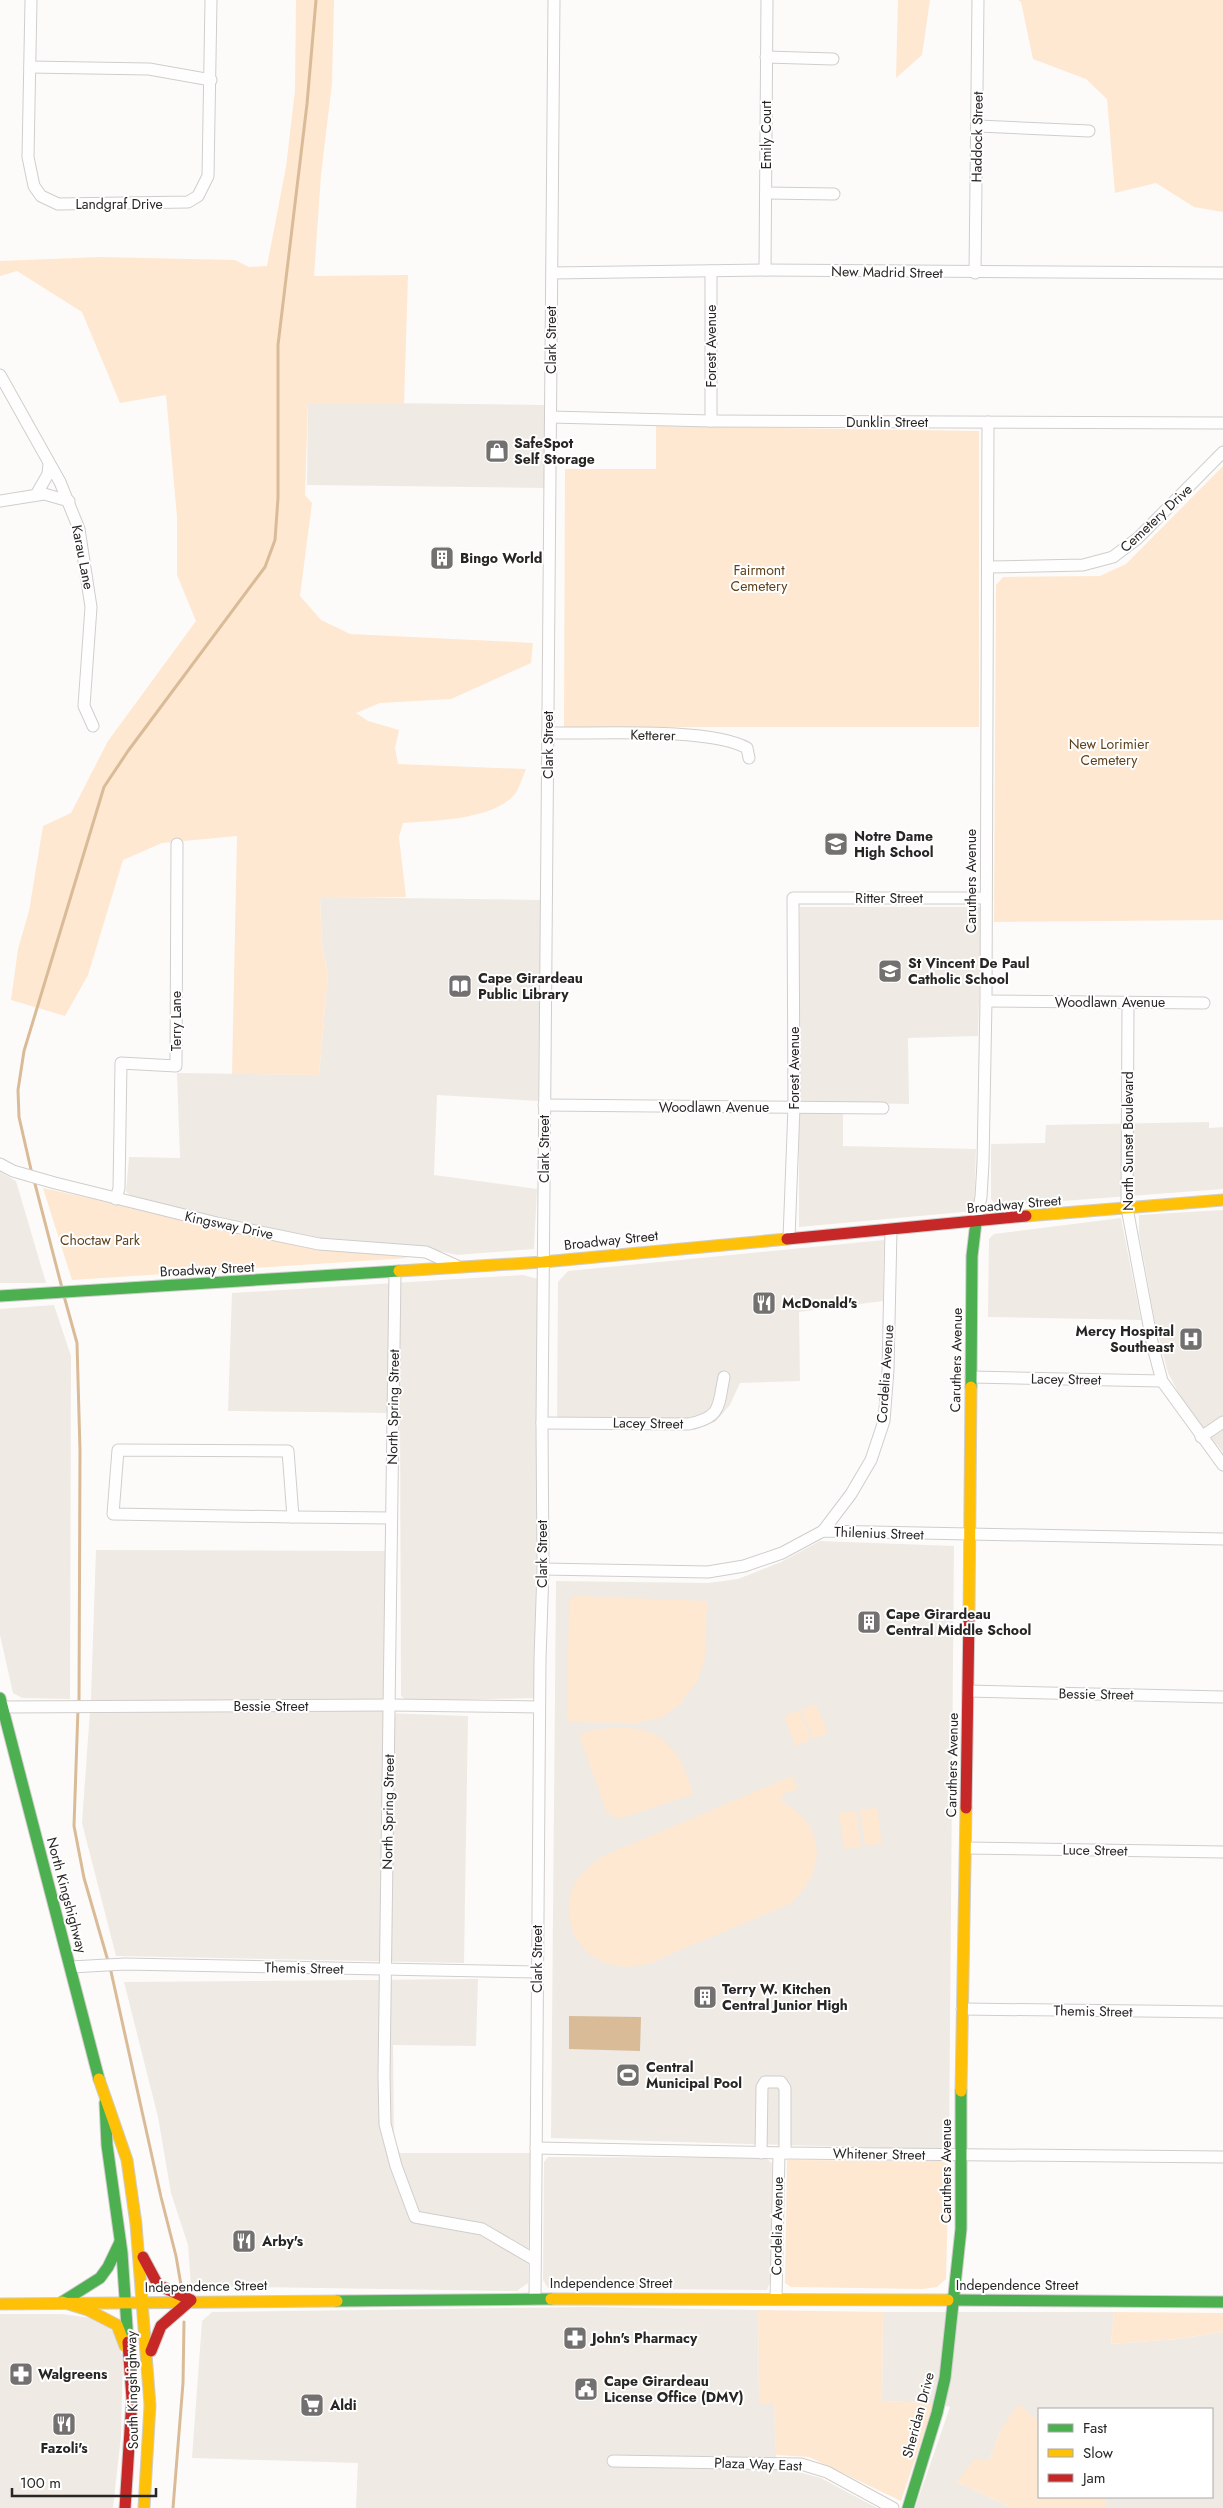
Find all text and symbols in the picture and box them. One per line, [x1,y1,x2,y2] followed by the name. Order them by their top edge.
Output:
[966,91,988,183] street label: Haddock Street
[756,100,776,169] street label: Emily Court
[75,194,163,214] street label: Landgraf Drive
[831,261,944,283] street label: New Madrid Street
[541,305,561,374] street label: Clark Street
[701,305,721,387] street label: Forest Avenue
[846,412,929,432] street label: Dunklin Street
[514,433,595,469] place label: SafeSpot Self Storage
[484,438,510,464] shop icon: SafeSpot Self Storage
[1115,479,1197,557] street label: Cemetery Drive
[67,523,99,591] street label: Karau Lane
[429,545,455,571] building icon: Bingo World
[460,548,542,568] place label: Bingo World
[731,560,788,596] park label: Fairmont Cemetery
[538,710,558,779] street label: Clark Street
[630,725,676,745] street label: Ketterer
[1069,734,1149,770] park label: New Lorimier Cemetery
[854,826,934,862] place label: Notre Dame High School
[961,829,981,933] street label: Caruthers Avenue
[823,831,849,857] school or university icon: Notre Dame High School
[855,888,924,908] street label: Ritter Street
[908,953,1029,989] place label: St Vincent De Paul Catholic School
[877,958,903,984] school or university icon: St Vincent De Paul Catholic School
[478,968,583,1004] place label: Cape Girardeau Public Library
[447,973,473,999] library icon: Cape Girardeau Public Library
[166,991,186,1051] street label: Terry Lane
[1055,992,1165,1012] street label: Woodlawn Avenue
[784,1027,804,1109] street label: Forest Avenue
[1118,1071,1138,1211] street label: North Sunset Boulevard
[659,1097,769,1117] street label: Woodlawn Avenue
[534,1114,554,1183] street label: Clark Street
[966,1190,1063,1218] street label: Broadway Street
[183,1206,275,1244] street label: Kingsway Drive
[563,1225,660,1255] street label: Broadway Street
[60,1230,141,1250] park label: Choctaw Park
[159,1257,255,1281] street label: Broadway Street
[751,1290,777,1316] restaurant icon: McDonald's
[782,1293,858,1313] place label: McDonald's
[945,1308,967,1412] street label: Caruthers Avenue
[1076,1321,1175,1357] place label: Mercy Hospital Southeast
[872,1324,898,1424] street label: Cordelia Avenue
[1178,1326,1204,1352] hospital icon: Mercy Hospital Southeast
[382,1349,404,1465] street label: North Spring Street
[1031,1368,1102,1390] street label: Lacey Street
[613,1412,684,1434] street label: Lacey Street
[532,1519,552,1588] street label: Clark Street
[834,1521,925,1545] street label: Thilenius Street
[886,1604,1031,1640] place label: Cape Girardeau Central Middle School
[856,1609,882,1635] building icon: Cape Girardeau Central Middle School
[1058,1683,1134,1705] street label: Bessie Street
[234,1696,309,1716] street label: Bessie Street
[941,1713,963,1817] street label: Caruthers Avenue
[377,1754,399,1870] street label: North Spring Street
[42,1835,92,1956] street label: North Kingshighway
[1062,1839,1128,1861] street label: Luce Street
[527,1924,547,1993] street label: Clark Street
[264,1957,344,1979] street label: Themis Street
[722,1979,848,2015] place label: Terry W. Kitchen Central Junior High
[692,1984,718,2010] building icon: Terry W. Kitchen Central Junior High
[1053,2000,1133,2022] street label: Themis Street
[646,2057,742,2093] place label: Central Municipal Pool
[615,2062,641,2088] sports icon: Central Municipal Pool
[936,2119,956,2223] street label: Caruthers Avenue
[833,2143,926,2165] street label: Whitener Street
[766,2177,788,2275] street label: Cordelia Avenue
[231,2228,257,2254] restaurant icon: Arby's
[261,2231,304,2251] place label: Arby's
[550,2273,673,2293] street label: Independence Street
[145,2275,268,2297] street label: Independence Street
[956,2275,1079,2295] street label: Independence Street
[562,2325,588,2351] pharmacy icon: John's Pharmacy
[589,2328,698,2348] place label: John's Pharmacy
[121,2330,143,2450] street label: South Kingshighway
[8,2361,34,2387] pharmacy icon: Walgreens
[38,2364,108,2384] place label: Walgreens
[897,2370,939,2460] street label: Sheridan Drive
[604,2371,744,2407] place label: Cape Girardeau License Office (DMV)
[573,2376,599,2402] public building icon: Cape Girardeau License Office (DMV)
[299,2392,325,2418] supermarket icon: Aldi
[329,2395,357,2415] place label: Aldi
[1038,2408,1213,2498] legend
[51,2411,77,2437] restaurant icon: Fazoli's
[1083,2417,1107,2439] text: Fast
[40,2438,88,2458] place label: Fazoli's
[1083,2442,1114,2464] text: Slow
[714,2452,803,2476] street label: Plaza Way East
[12,2466,156,2498] scale bar
[1081,2467,1106,2489] text: Jam
[20,2472,61,2494] text: 100 m

